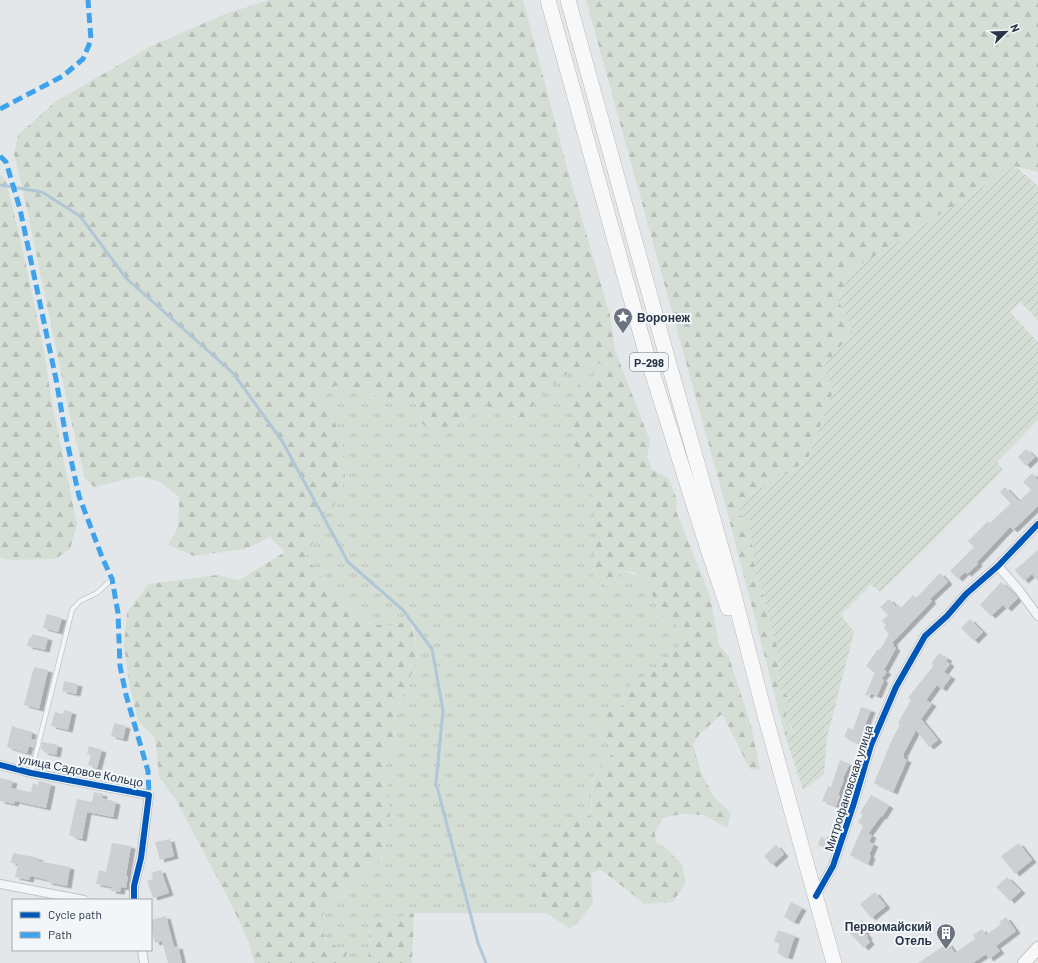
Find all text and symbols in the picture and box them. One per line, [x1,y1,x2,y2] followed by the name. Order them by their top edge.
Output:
[986,12,1026,52] north arrow
[1008,22,1023,34] text: N
[612,306,634,334] place icon: Воронеж
[637,310,690,325] place label: Воронеж
[630,353,668,371] road number: Р-298
[821,723,876,853] street label: Митрофановская улица
[17,751,145,790] street label: улица Садовое Кольцо
[12,899,152,951] legend
[48,907,102,921] text: Cycle path
[845,919,932,947] place label: Первомайский Отель
[935,922,957,950] building icon: Первомайский Отель
[48,927,72,941] text: Path

